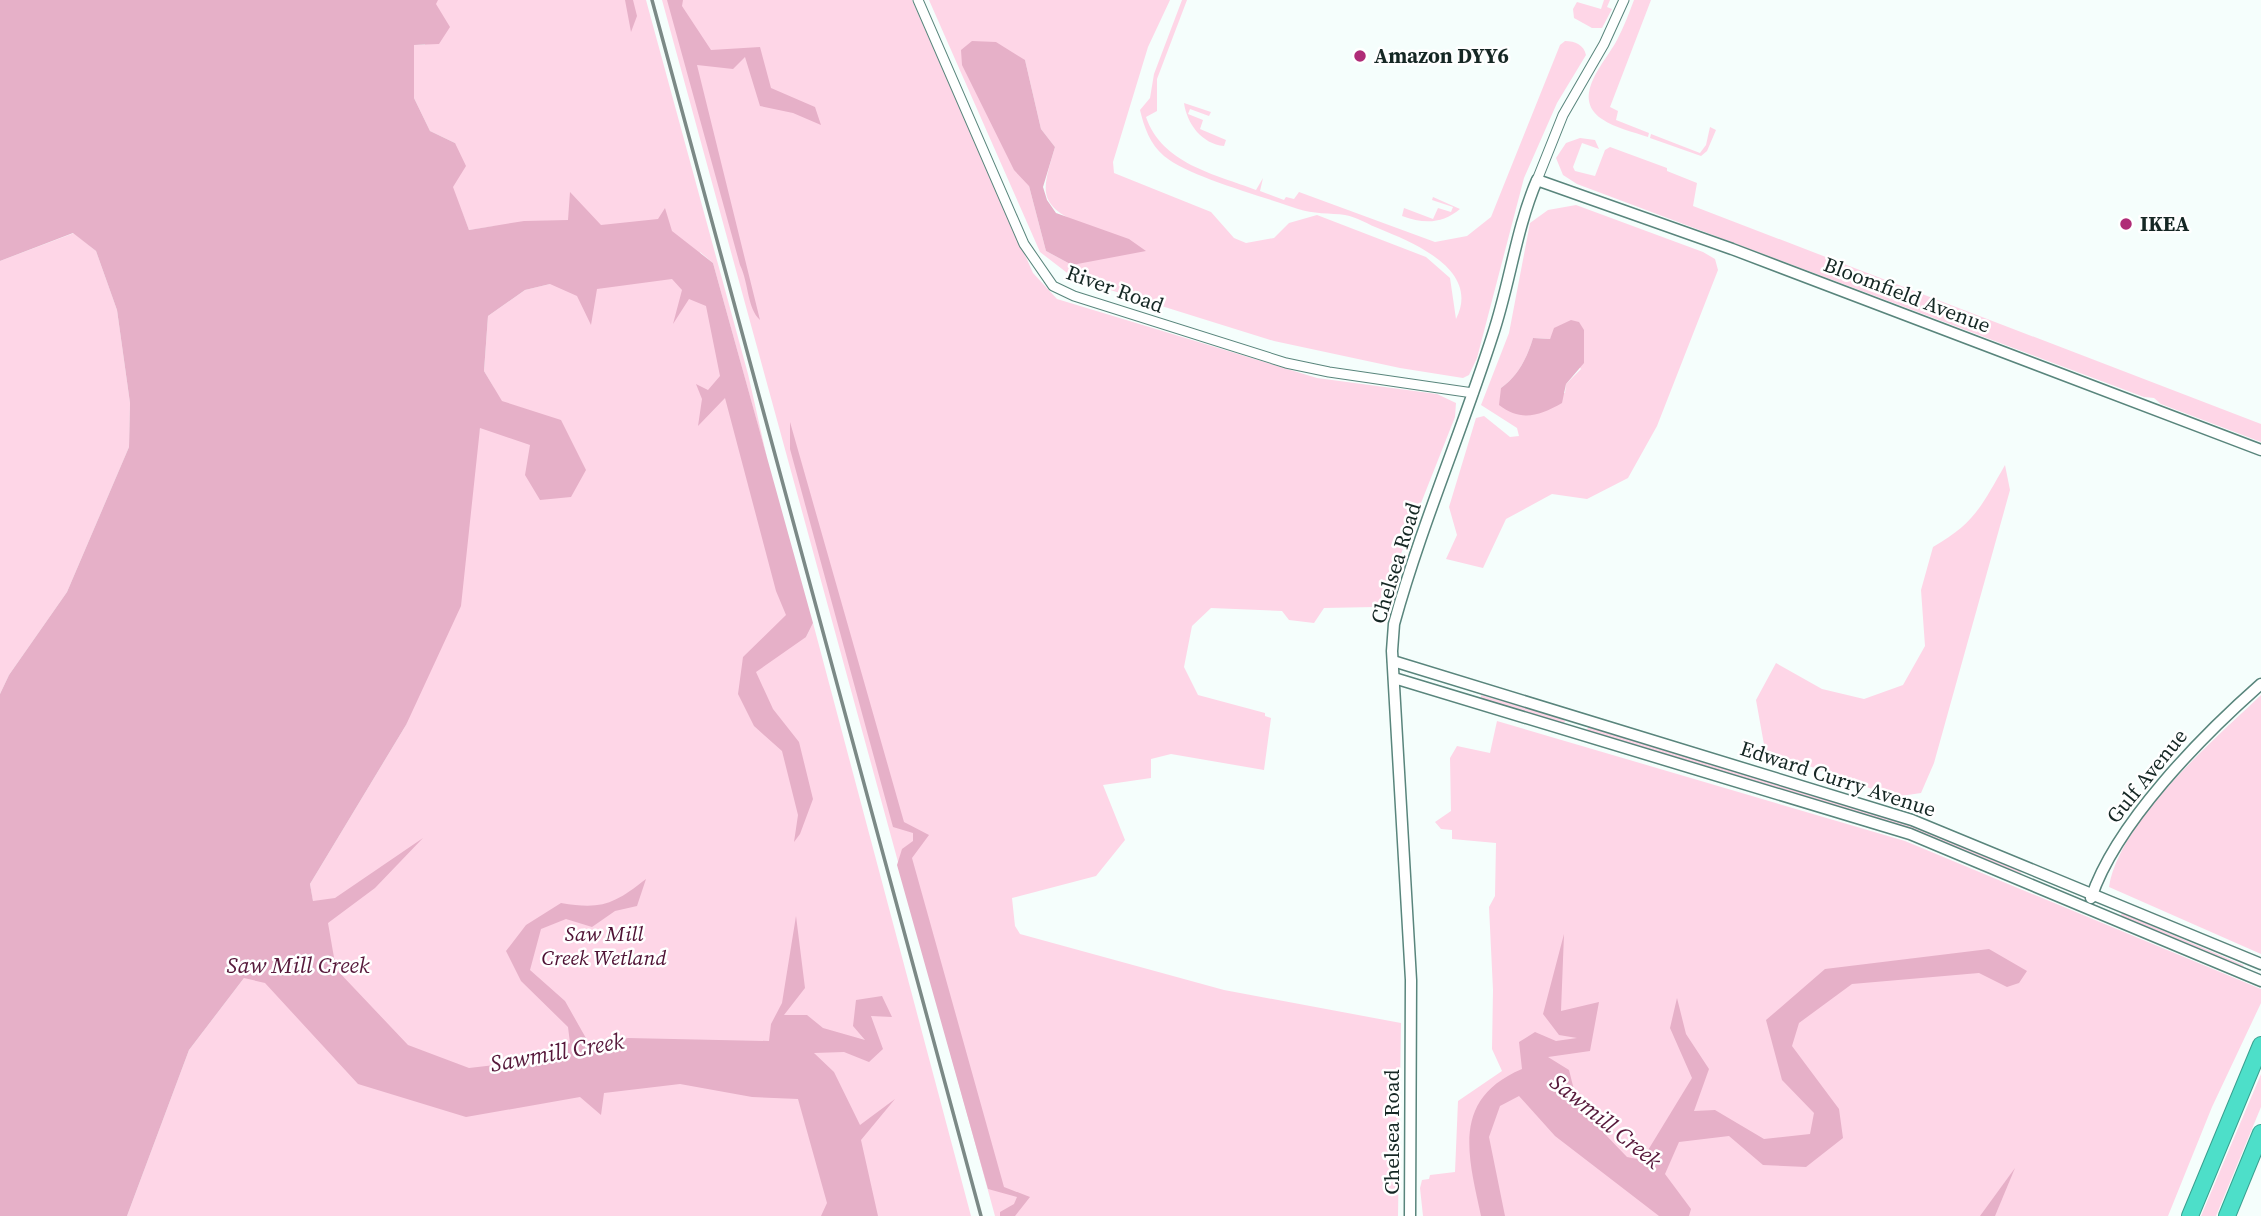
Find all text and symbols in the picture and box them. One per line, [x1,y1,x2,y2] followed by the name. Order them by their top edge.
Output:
[1374,41,1509,70] place label: Amazon DYY6
[1352,48,1368,64] marker: Amazon DYY6
[2140,209,2189,238] place label: IKEA
[2118,216,2134,232] marker: IKEA
[1820,249,1995,340] street label: Bloomfield Avenue
[1062,257,1168,320] street label: River Road
[1363,499,1428,627] street label: Chelsea Road
[2099,722,2194,829] street label: Gulf Avenue
[1737,733,1940,824] street label: Edward Curry Avenue
[542,919,666,972] park label: Saw Mill Creek Wetland
[227,949,370,981] water label: Saw Mill Creek
[488,1024,627,1080] water label: Sawmill Creek
[1543,1066,1669,1176] water label: Sawmill Creek
[1377,1069,1406,1195] street label: Chelsea Road

